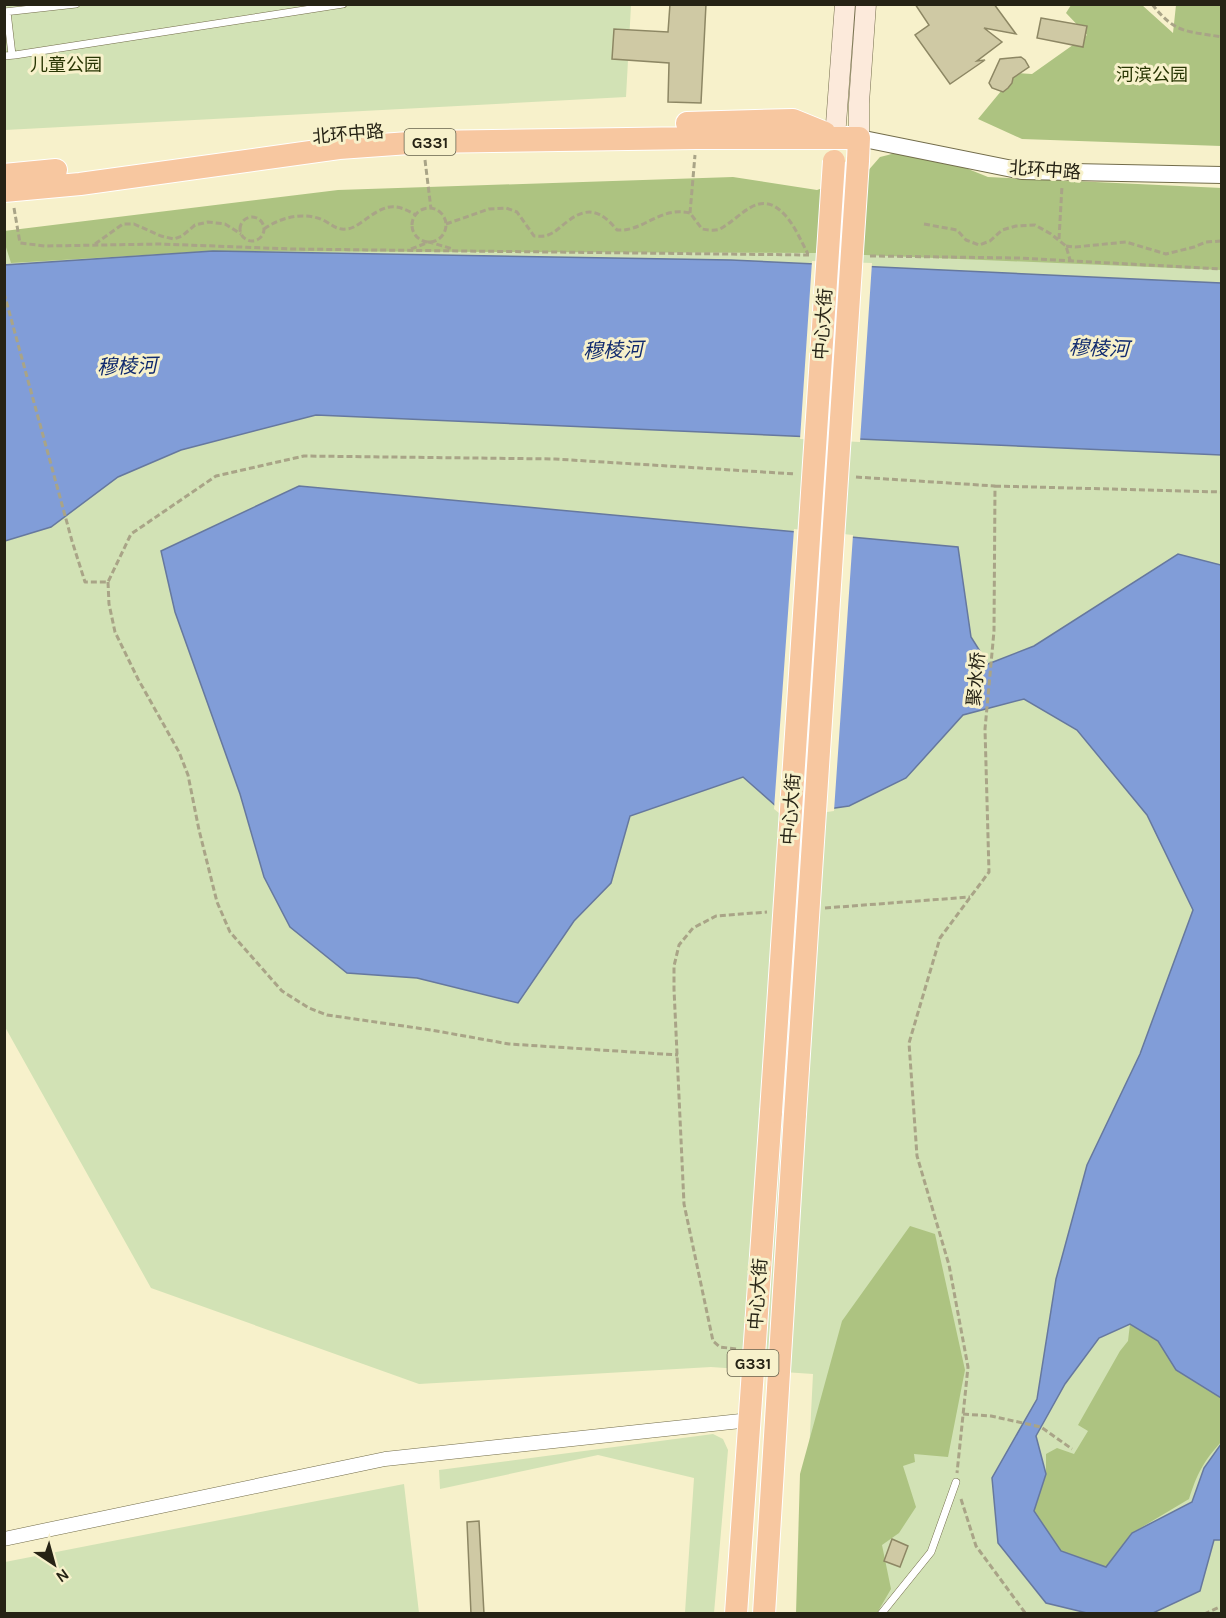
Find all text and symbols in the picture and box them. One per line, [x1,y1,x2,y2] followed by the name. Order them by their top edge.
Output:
[30,54,102,76] park label: 儿童公园
[1116,64,1188,86] park label: 河滨公园
[311,120,385,148] street label: 北环中路
[404,129,456,155] road number: G331
[1008,157,1082,183] street label: 北环中路
[810,287,836,361] street label: 中心大街
[1069,336,1133,361] water label: 穆棱河
[583,338,647,363] water label: 穆棱河
[97,354,161,379] water label: 穆棱河
[963,651,989,707] street label: 聚水桥
[778,772,804,846] street label: 中心大街
[745,1257,771,1331] street label: 中心大街
[728,1350,778,1376] road number: G331
[24,1534,84,1594] north arrow
[52,1565,73,1587] text: N

